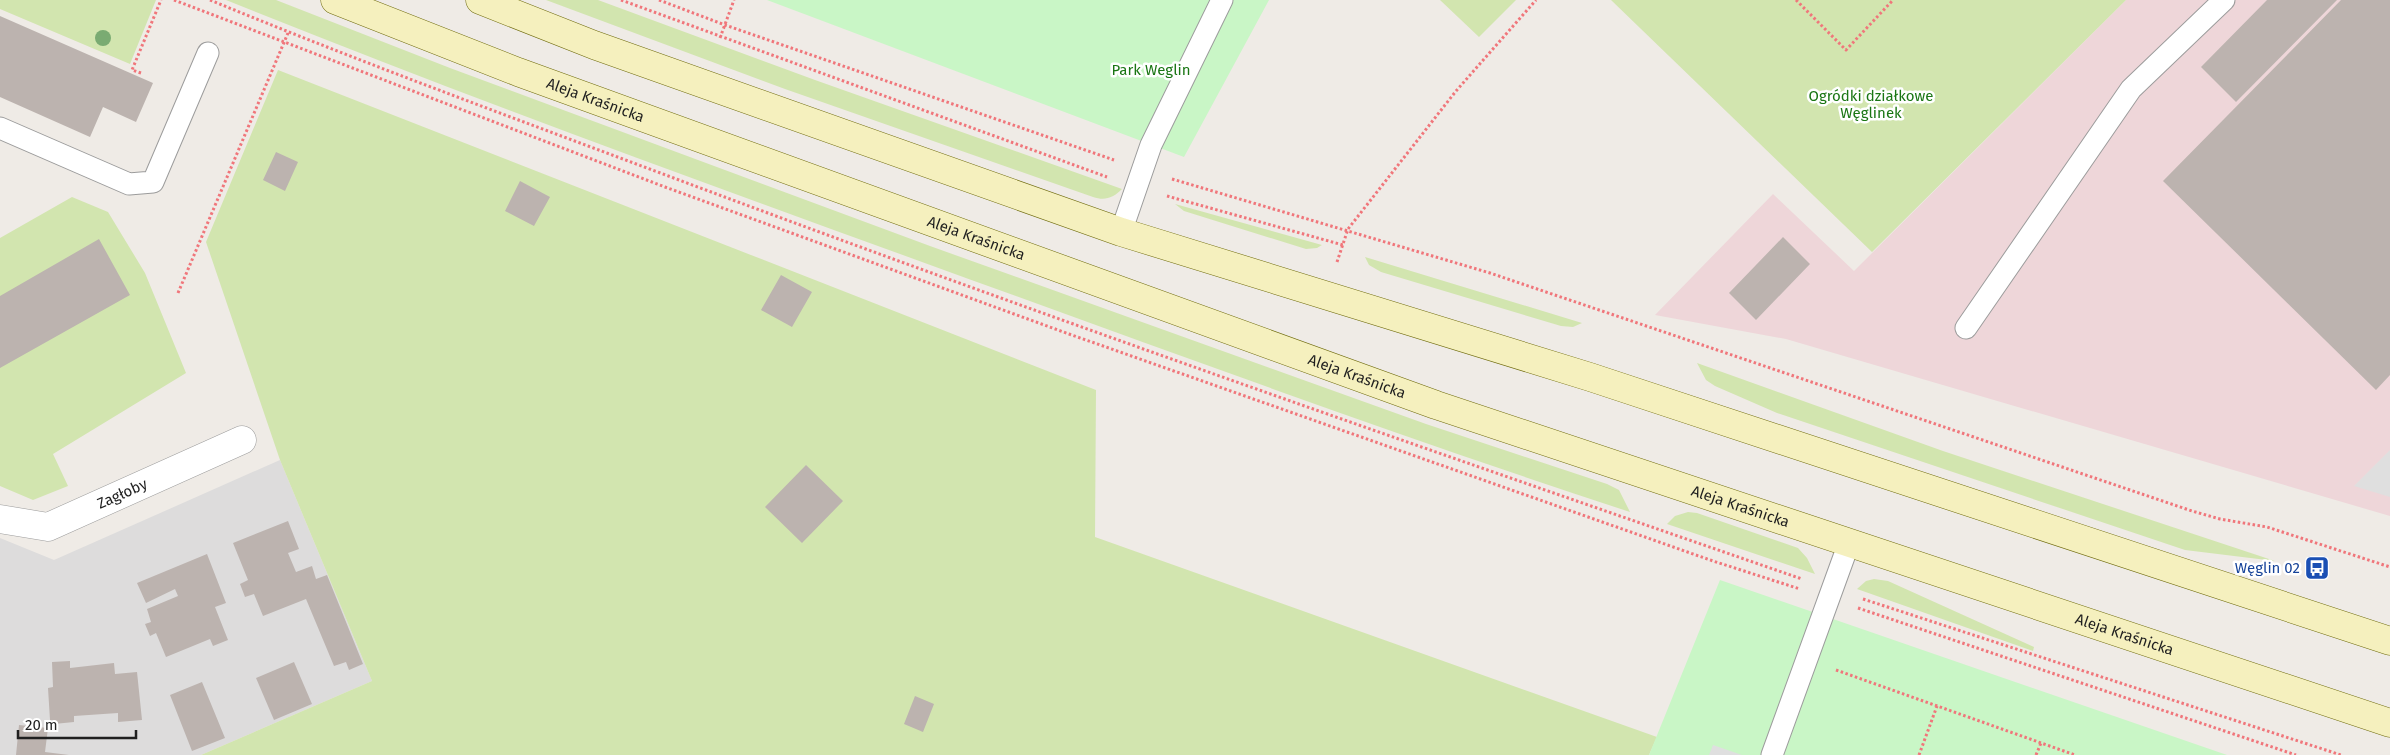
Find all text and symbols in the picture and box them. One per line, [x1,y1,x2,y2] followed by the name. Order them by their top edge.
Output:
[1111,61,1191,79] park label: Park Weglin
[544,74,647,126] street label: Aleja Kraśnicka
[1809,87,1933,122] park label: Ogródki działkowe Węglinek
[925,212,1027,264] street label: Aleja Kraśnicka
[1306,350,1408,402] street label: Aleja Kraśnicka
[94,474,151,513] street label: Zagłoby
[1689,482,1792,531] street label: Aleja Kraśnicka
[2304,555,2330,581] bus stop icon: Węglin 02
[2235,559,2300,577] place label: Węglin 02
[2073,610,2176,659] street label: Aleja Kraśnicka
[18,708,135,740] scale bar
[25,716,58,734] text: 20 m

